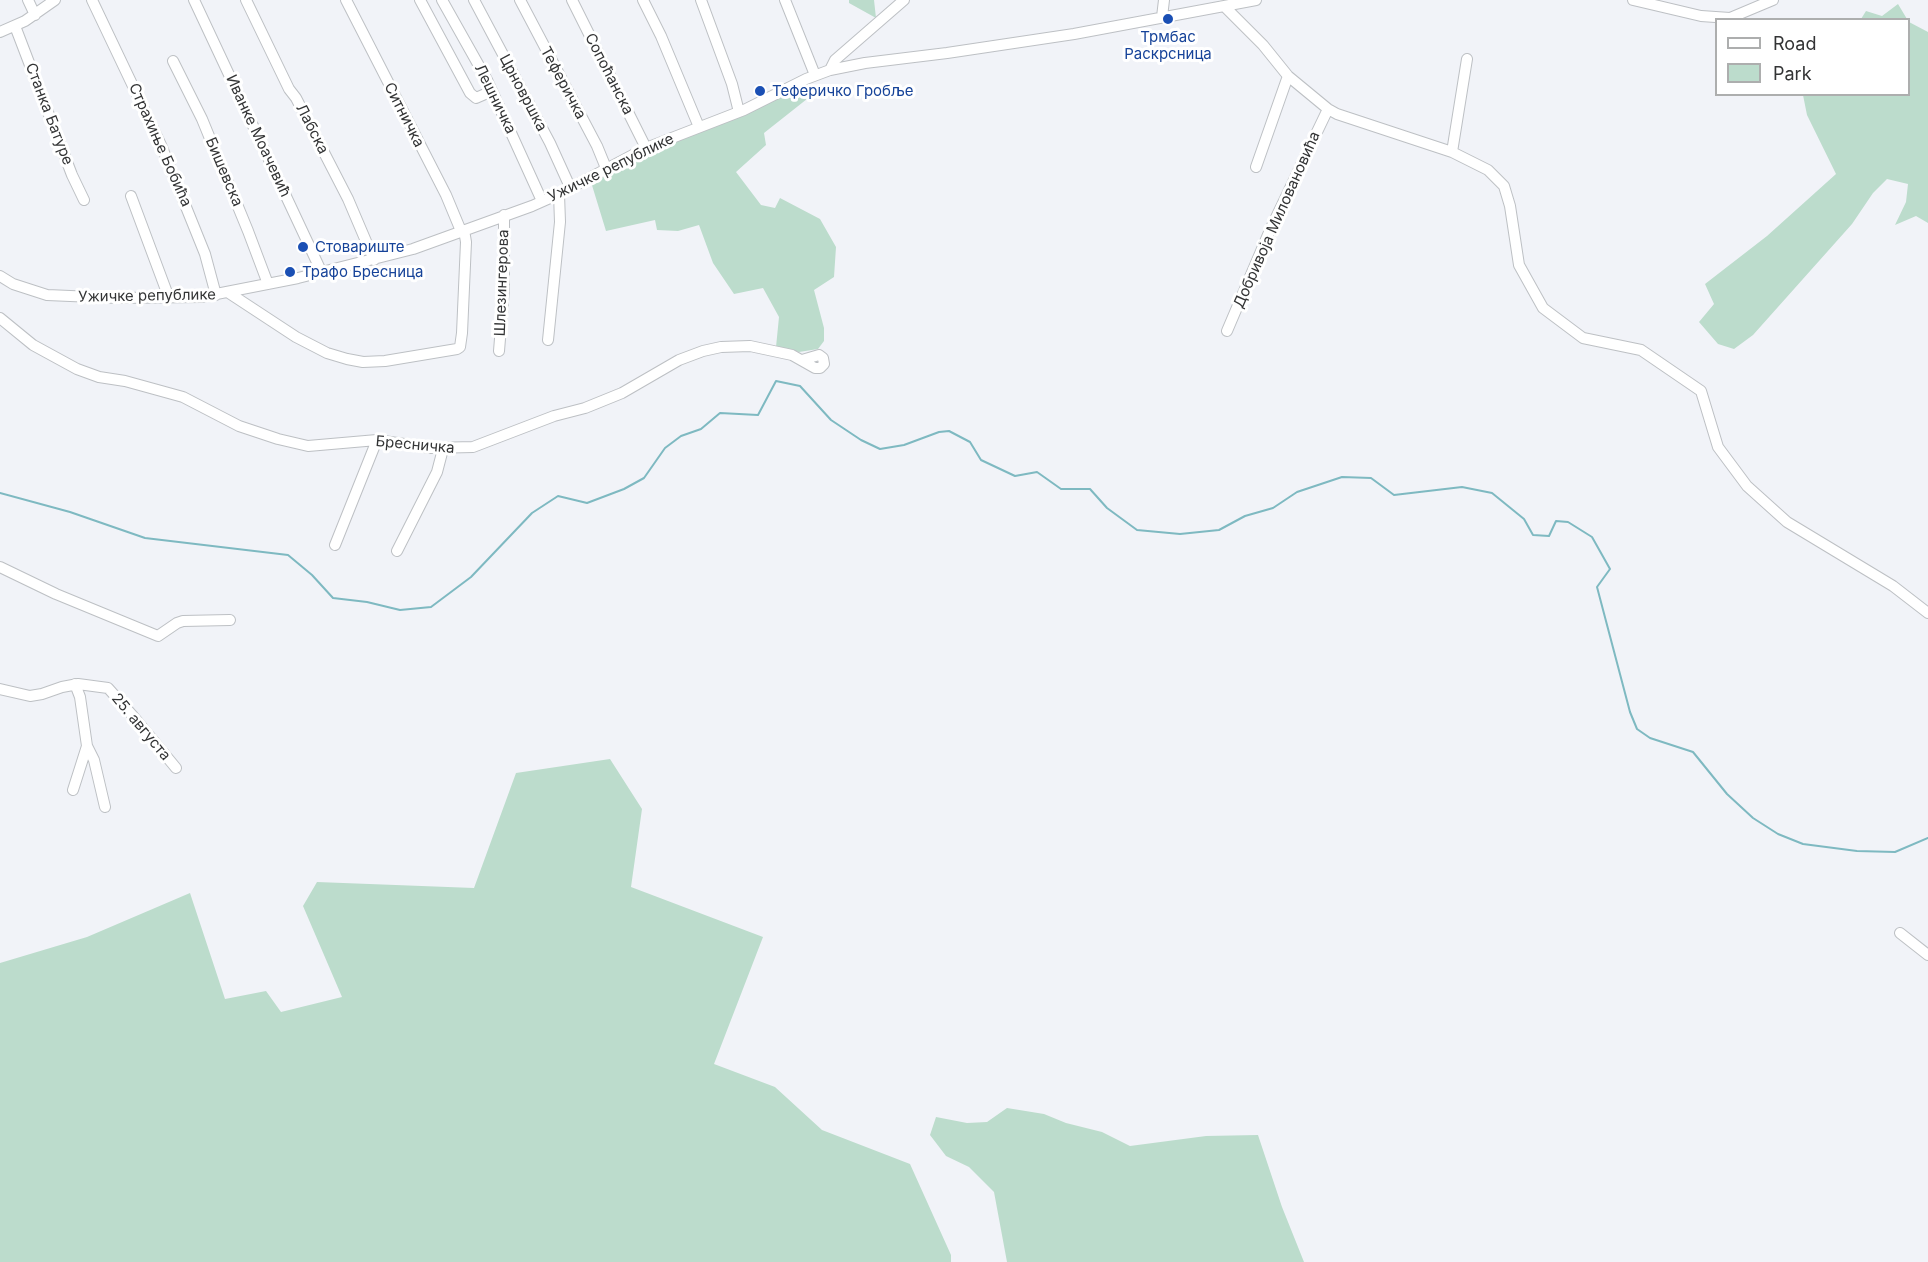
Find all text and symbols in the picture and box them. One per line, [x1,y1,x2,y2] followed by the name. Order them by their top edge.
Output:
[1161,12,1175,26] marker: Трмбас Раскрсница
[1715,18,1910,96] legend
[1124,28,1212,63] place label: Трмбас Раскрсница
[581,30,637,118] street label: Сопоћанска
[1773,33,1816,54] text: Road
[536,44,590,122] street label: Теферичка
[495,52,551,134] street label: Црновршка
[21,61,77,167] street label: Станка Батуре
[470,61,520,137] street label: Лешничка
[1773,63,1812,84] text: Park
[222,72,294,200] street label: Иванке Моачевић
[380,80,428,150] street label: Ситничка
[125,81,195,209] street label: Страхиње Бобића
[772,82,914,100] place label: Теферичко Гробље
[753,84,767,98] marker: Теферичко Гробље
[292,101,332,157] street label: Лабска
[1230,129,1324,311] street label: Добривоја Миловановића
[545,130,677,206] street label: Ужичке републике
[201,135,247,209] street label: Бишевска
[491,229,513,337] street label: Шлезингерова
[315,238,404,256] place label: Стовариште
[296,240,310,254] marker: Стовариште
[302,263,423,281] place label: Трафо Бресница
[283,265,297,279] marker: Трафо Бресница
[78,286,216,306] street label: Ужичке републике
[375,433,455,457] street label: Бресничка
[108,690,174,764] street label: 25. августа

